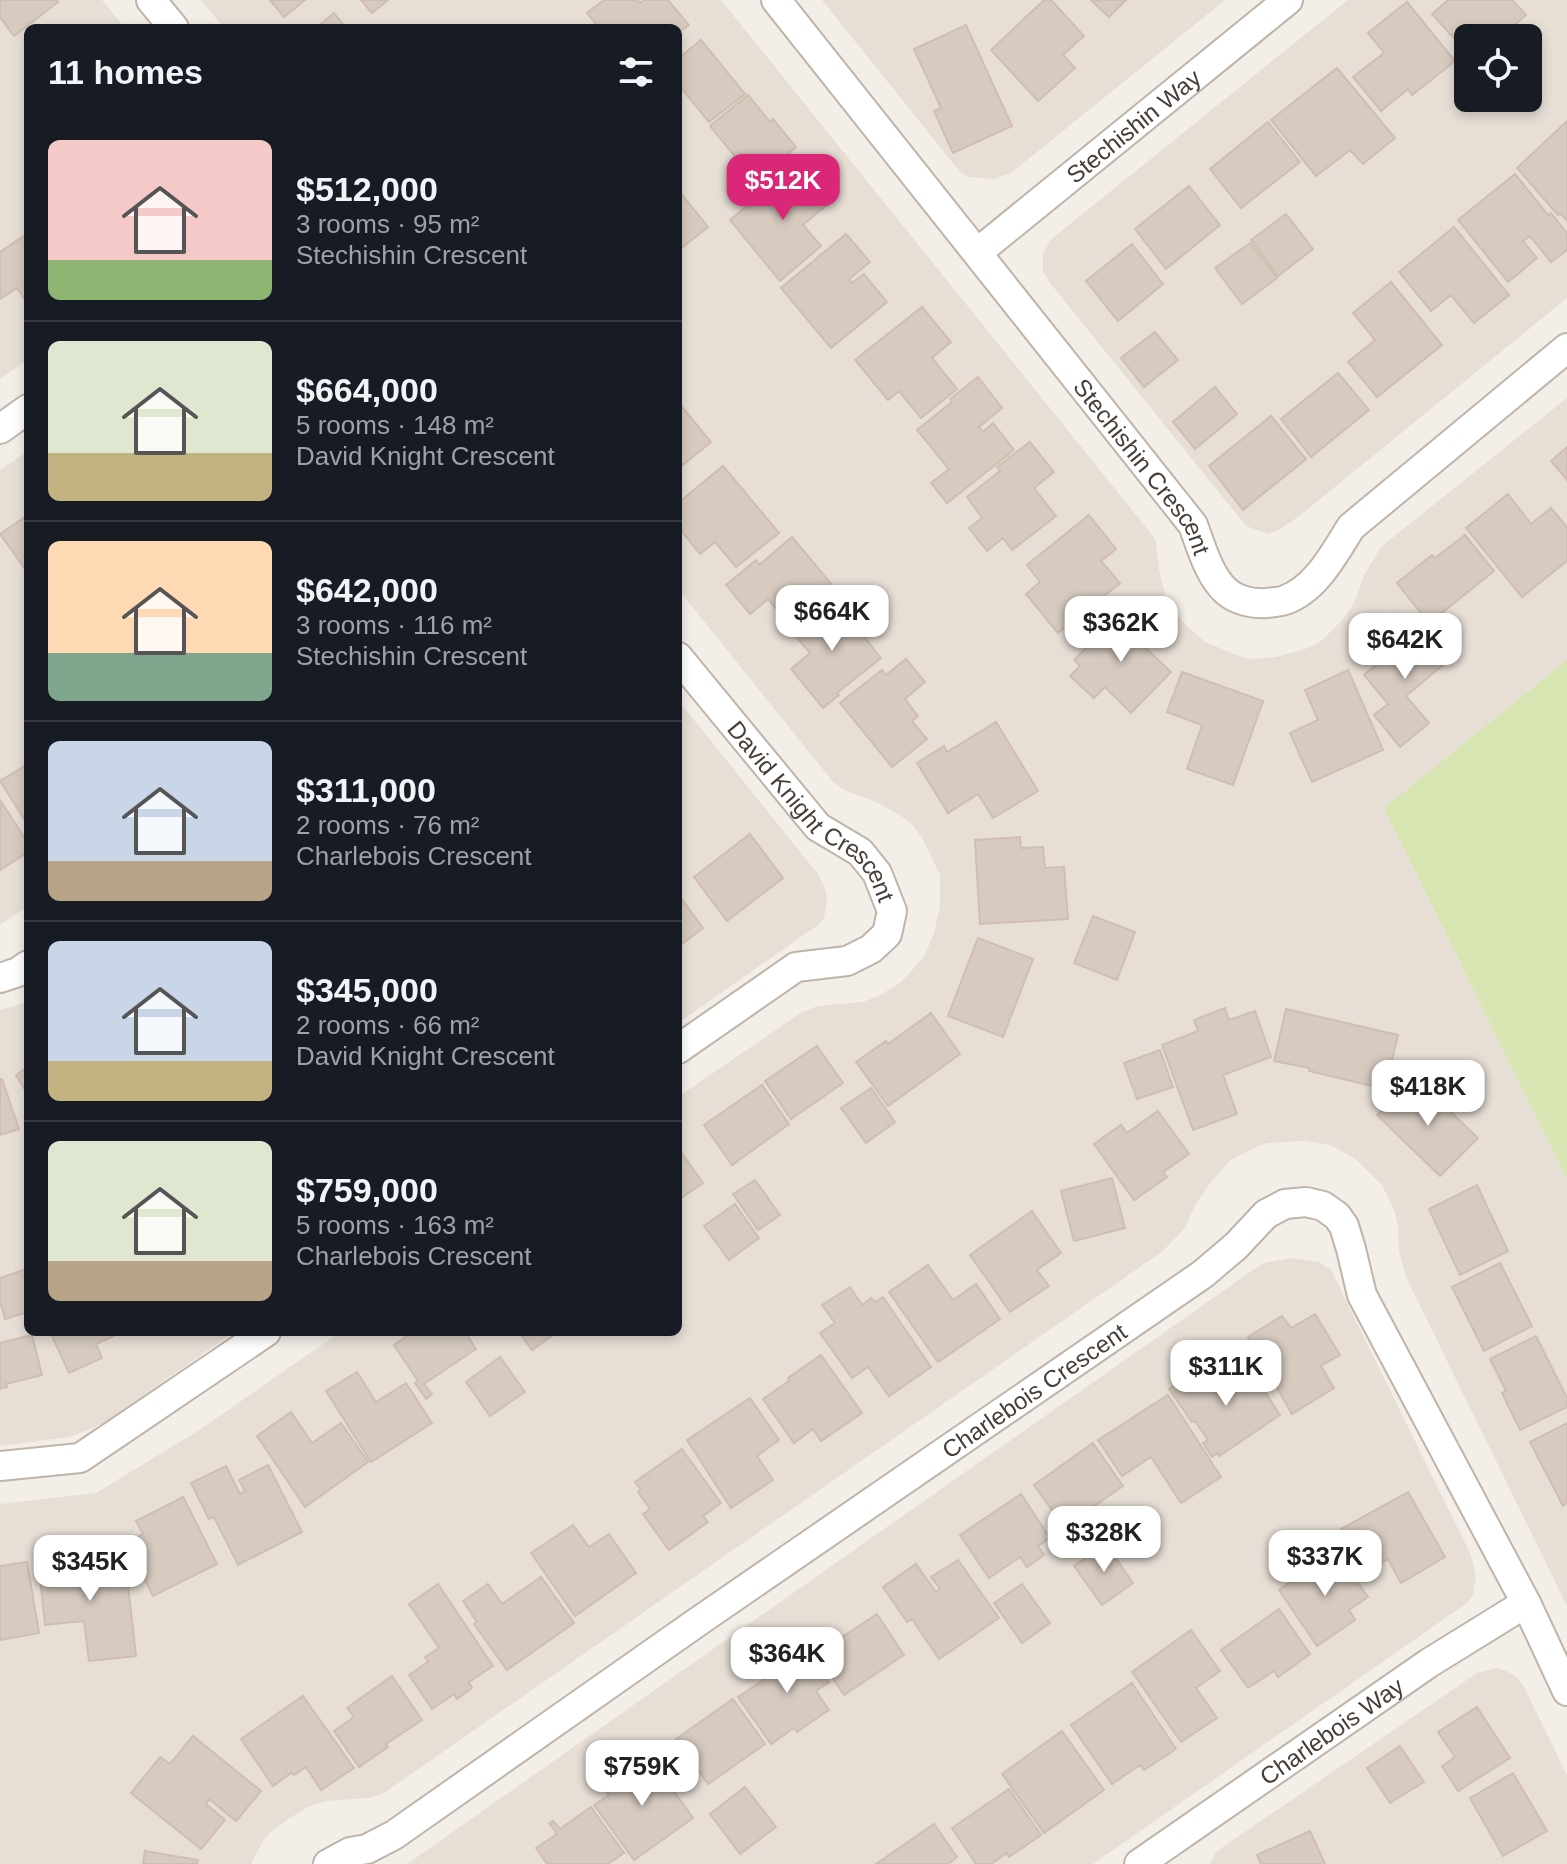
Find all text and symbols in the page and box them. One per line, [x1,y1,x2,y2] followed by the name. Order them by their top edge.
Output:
[1454,24,1542,112] map controls
[1454,24,1542,112] button: locate
[614,50,658,94] icon: filters
[48,53,203,91] text: 11 homes
[1061,63,1206,188] street label: Stechishin Way
[727,154,839,222] pin: $512K
[745,165,821,195] text: $512K
[296,170,438,208] text: $512,000
[112,172,208,268] icon: home
[296,209,480,239] text: 3 rooms · 95 m²
[296,240,527,270] text: Stechishin Crescent
[296,371,438,409] text: $664,000
[112,373,208,469] icon: home
[1068,373,1216,559] street label: Stechishin Crescent
[296,410,494,440] text: 5 rooms · 148 m²
[296,441,555,471] text: David Knight Crescent
[296,571,438,609] text: $642,000
[112,573,208,669] icon: home
[776,585,888,653] pin: $664K
[794,596,870,626] text: $664K
[1065,596,1177,664] pin: $362K
[1083,607,1159,637] text: $362K
[296,610,492,640] text: 3 rooms · 116 m²
[1349,613,1461,681] pin: $642K
[1367,624,1443,654] text: $642K
[296,641,527,671] text: Stechishin Crescent
[723,715,900,906] street label: David Knight Crescent
[296,771,436,809] text: $311,000
[112,773,208,869] icon: home
[296,810,480,840] text: 2 rooms · 76 m²
[296,841,532,871] text: Charlebois Crescent
[296,971,438,1009] text: $345,000
[112,973,208,1069] icon: home
[296,1010,480,1040] text: 2 rooms · 66 m²
[296,1041,555,1071] text: David Knight Crescent
[1372,1060,1484,1128] pin: $418K
[1390,1071,1466,1101] text: $418K
[296,1171,438,1209] text: $759,000
[112,1173,208,1269] icon: home
[296,1210,494,1240] text: 5 rooms · 163 m²
[296,1241,532,1271] text: Charlebois Crescent
[937,1317,1131,1463] street label: Charlebois Crescent
[1170,1340,1282,1408] pin: $311K
[1188,1351,1264,1381] text: $311K
[1048,1506,1160,1574] pin: $328K
[1066,1517,1142,1547] text: $328K
[1269,1530,1381,1598] pin: $337K
[34,1535,146,1603] pin: $345K
[1287,1541,1363,1571] text: $337K
[52,1546,128,1576] text: $345K
[731,1627,843,1695] pin: $364K
[749,1638,825,1668] text: $364K
[1254,1672,1408,1790] street label: Charlebois Way
[586,1740,698,1808] pin: $759K
[604,1751,680,1781] text: $759K

